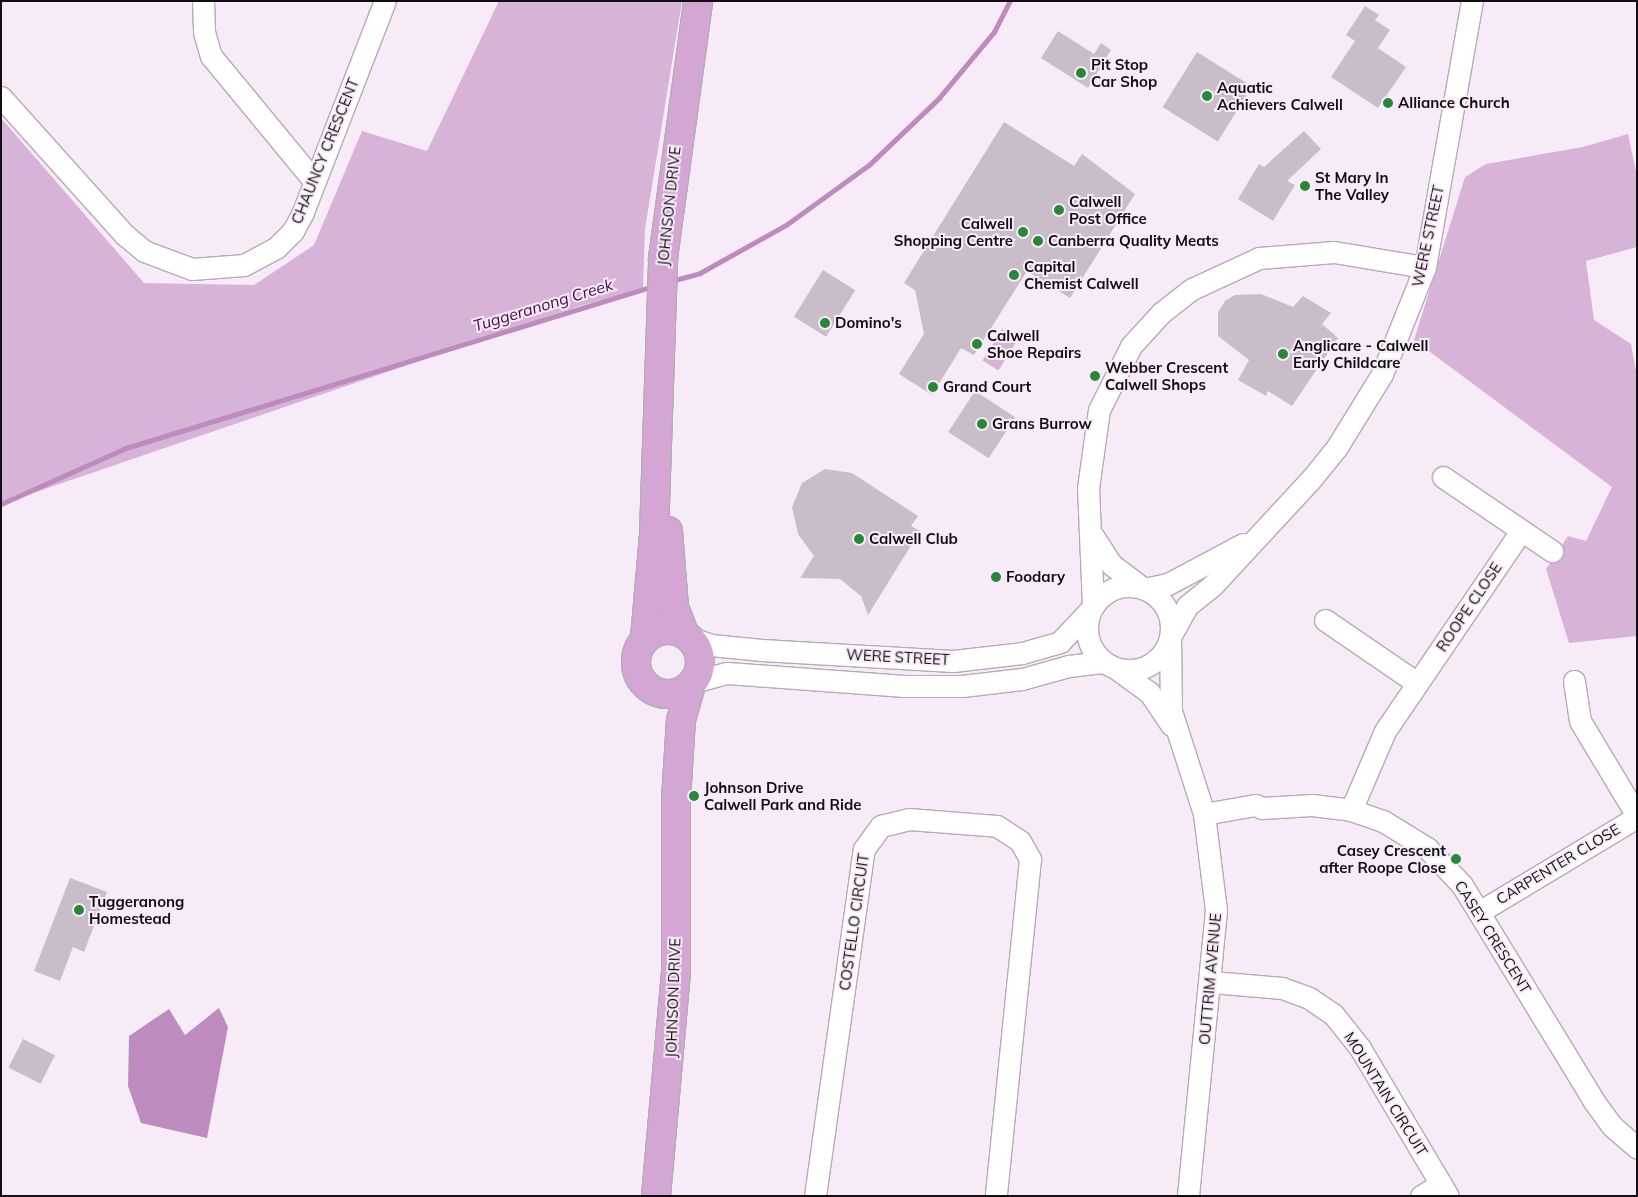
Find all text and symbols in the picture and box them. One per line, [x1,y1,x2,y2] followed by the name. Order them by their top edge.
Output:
[1091,55,1157,90] place label: Pit Stop Car Shop
[1075,67,1087,79] marker: Pit Stop Car Shop
[287,75,363,227] street label: CHAUNCY CRESCENT
[1217,78,1343,113] place label: Aquatic Achievers Calwell
[1201,90,1213,102] marker: Aquatic Achievers Calwell
[1398,94,1510,112] place label: Alliance Church
[1382,97,1394,109] marker: Alliance Church
[654,145,684,267] street label: JOHNSON DRIVE
[1315,168,1389,203] place label: St Mary In The Valley
[1299,180,1311,192] marker: St Mary In The Valley
[1408,183,1448,289] street label: WERE STREET
[1069,192,1147,227] place label: Calwell Post Office
[1053,204,1065,216] marker: Calwell Post Office
[894,214,1013,249] place label: Calwell Shopping Centre
[1017,226,1029,238] marker: Calwell Shopping Centre
[1048,232,1219,250] place label: Canberra Quality Meats
[1032,235,1044,247] marker: Canberra Quality Meats
[1024,257,1139,292] place label: Capital Chemist Calwell
[1008,269,1020,281] marker: Capital Chemist Calwell
[471,275,615,335] water label: Tuggeranong Creek
[835,314,902,332] place label: Domino's
[819,317,831,329] marker: Domino's
[987,326,1081,361] place label: Calwell Shoe Repairs
[1293,336,1428,371] place label: Anglicare - Calwell Early Childcare
[971,338,983,350] marker: Calwell Shoe Repairs
[1277,348,1289,360] marker: Anglicare - Calwell Early Childcare
[1105,358,1228,393] place label: Webber Crescent Calwell Shops
[1089,370,1101,382] marker: Webber Crescent Calwell Shops
[943,378,1031,396] place label: Grand Court
[927,381,939,393] marker: Grand Court
[992,415,1092,433] place label: Grans Burrow
[976,418,988,430] marker: Grans Burrow
[869,530,958,548] place label: Calwell Club
[853,533,865,545] marker: Calwell Club
[1433,559,1505,655] street label: ROOPE CLOSE
[1006,568,1065,586] place label: Foodary
[990,571,1002,583] marker: Foodary
[846,645,950,669] street label: WERE STREET
[704,778,861,813] place label: Johnson Drive Calwell Park and Ride
[688,790,700,802] marker: Johnson Drive Calwell Park and Ride
[1493,820,1623,908] street label: CARPENTER CLOSE
[1319,841,1446,876] place label: Casey Crescent after Roope Close
[835,852,873,992] street label: COSTELLO CIRCUIT
[1450,853,1462,865] marker: Casey Crescent after Roope Close
[1451,877,1535,997] street label: CASEY CRESCENT
[89,892,184,927] place label: Tuggeranong Homestead
[73,904,85,916] marker: Tuggeranong Homestead
[1195,912,1225,1046] street label: OUTTRIM AVENUE
[662,938,684,1058] street label: JOHNSON DRIVE
[1340,1029,1432,1159] street label: MOUNTAIN CIRCUIT

